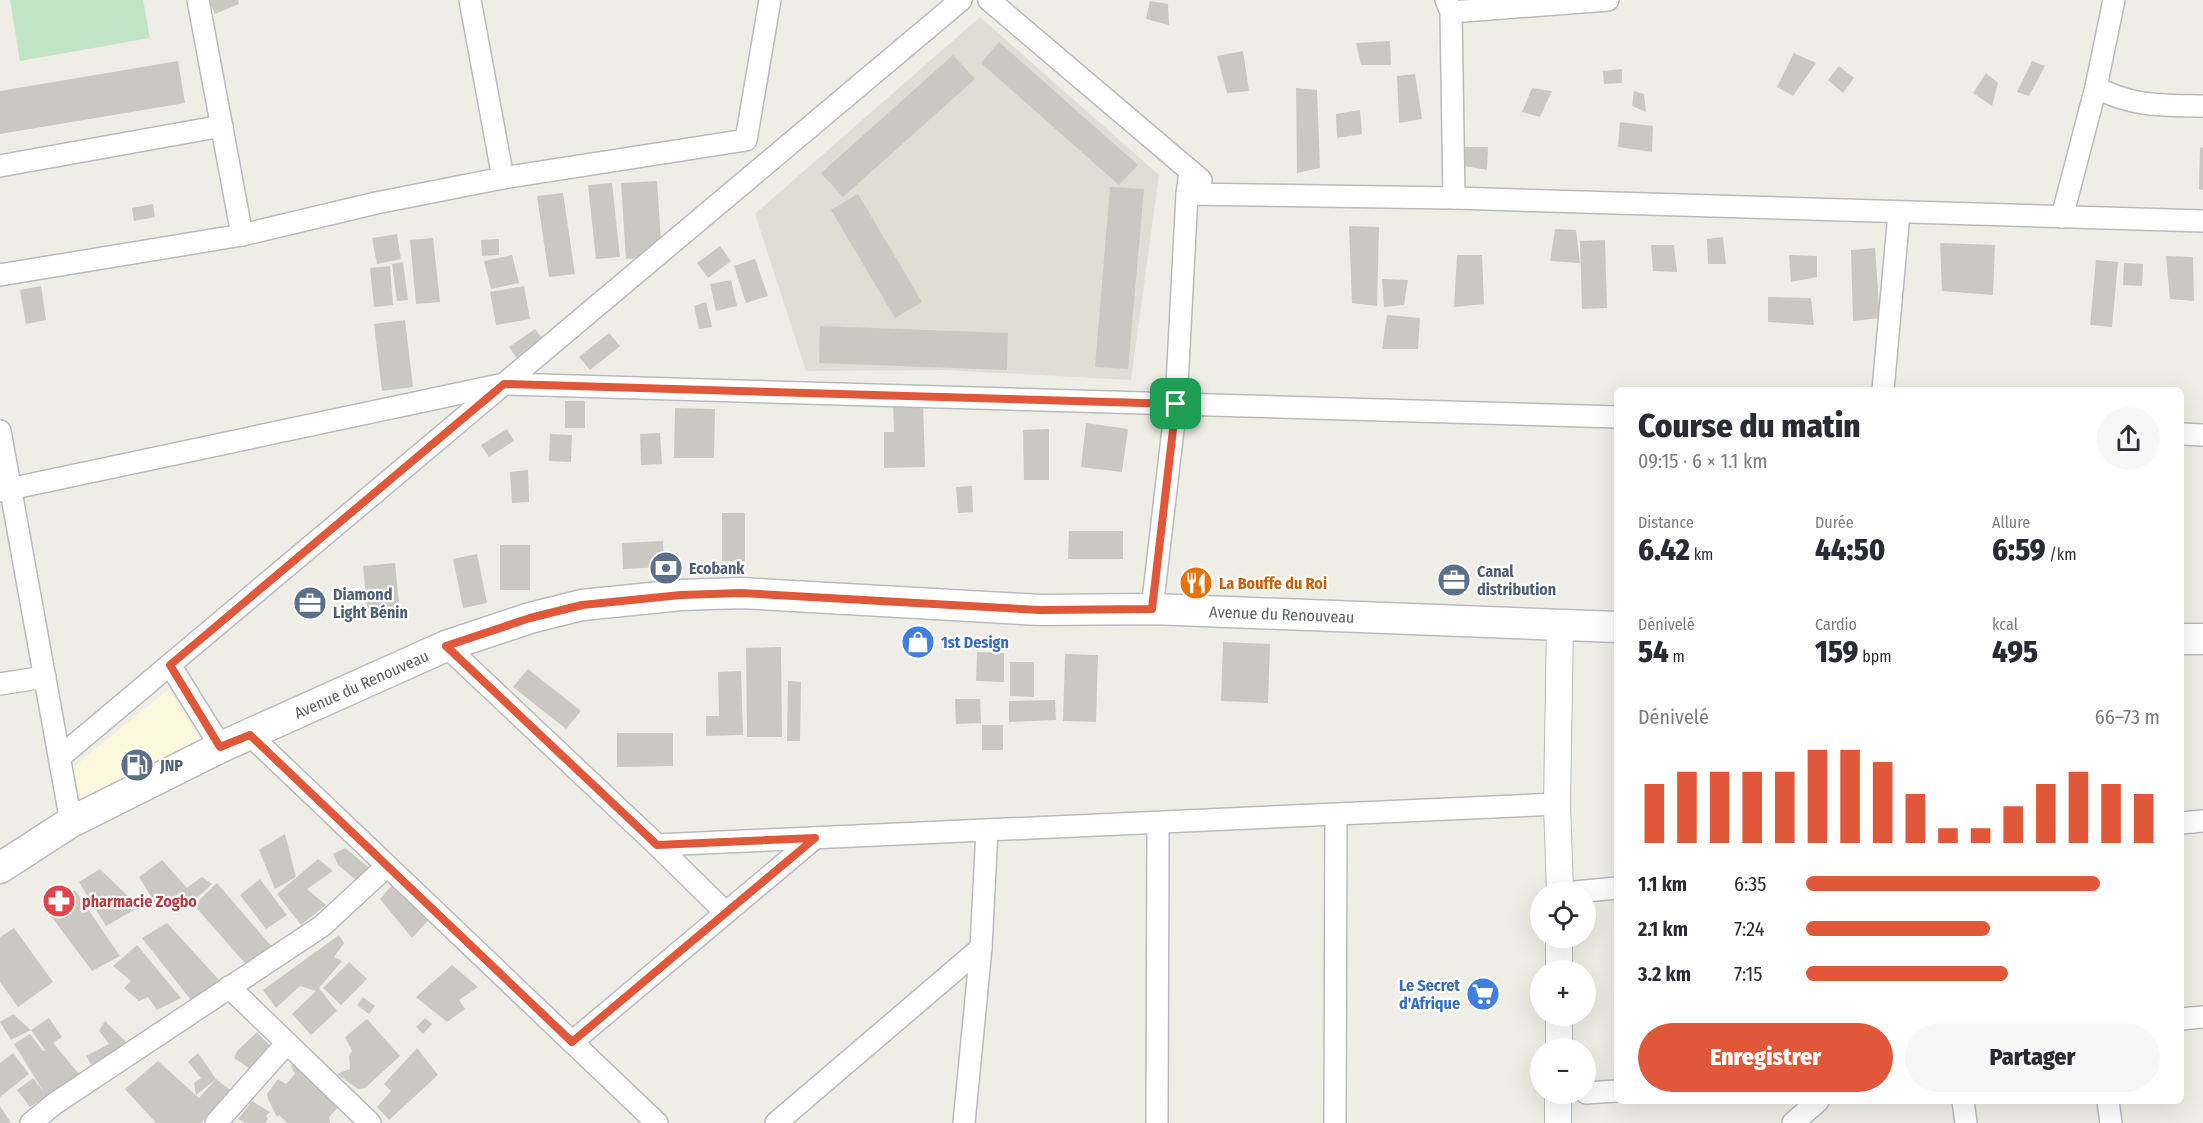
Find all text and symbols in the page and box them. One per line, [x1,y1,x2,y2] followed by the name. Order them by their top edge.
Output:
[1150,378,1201,429] pin
[1159,387,1192,420] icon: arrive
[1638,406,1861,446] text: Course du matin
[2097,407,2160,470] button: share
[1638,449,1768,473] text: 09:15 · 6 × 1.1 km
[1638,513,1694,532] text: Distance
[1815,513,1854,532] text: Durée
[1992,513,2030,532] text: Allure
[1638,532,1690,568] text: 6.42
[1815,532,1885,568] text: 44:50
[1992,532,2046,568] text: 6:59
[1690,545,1713,564] text: km
[2046,545,2077,564] text: /km
[648,550,684,586] bank icon: Ecobank
[689,559,745,578] place label: Ecobank
[1436,562,1472,598] office icon: Canal distribution
[1477,562,1556,599] place label: Canal distribution
[1178,565,1214,601] restaurant icon: La Bouffe du Roi
[1219,574,1327,593] place label: La Bouffe du Roi
[292,585,328,621] office icon: Diamond Light Bénin
[333,585,408,622] place label: Diamond Light Bénin
[1209,602,1355,627] street label: Avenue du Renouveau
[1638,615,1695,634] text: Dénivelé
[1815,615,1857,634] text: Cardio
[1992,615,2018,634] text: kcal
[900,624,936,660] shop icon: 1st Design
[941,633,1009,652] place label: 1st Design
[1638,634,1669,670] text: 54
[1815,634,1858,670] text: 159
[1992,634,2038,670] text: 495
[291,646,432,723] street label: Avenue du Renouveau
[1669,647,1685,666] text: m
[1858,647,1892,666] text: bpm
[1638,705,1709,729] text: Dénivelé
[2095,705,2160,729] text: 66–73 m
[119,747,155,783] fuel station icon: JNP
[159,756,183,775] place label: JNP
[1638,872,1687,896] text: 1.1 km
[1734,872,1767,896] text: 6:35
[1530,882,1596,1104] map controls
[1530,882,1596,948] button: locate
[41,883,77,919] pharmacy icon: pharmacie Zogbo
[82,892,197,911] place label: pharmacie Zogbo
[1638,917,1688,941] text: 2.1 km
[1734,917,1764,941] text: 7:24
[1530,960,1596,1026] button: +
[1638,962,1691,986] text: 3.2 km
[1734,962,1763,986] text: 7:15
[1399,976,1460,1013] place label: Le Secret d'Afrique
[1465,976,1501,1012] supermarket icon: Le Secret d'Afrique
[1638,1023,1893,1092] button: Enregistrer
[1905,1023,2160,1092] button: Partager
[1530,1038,1596,1104] button: −

